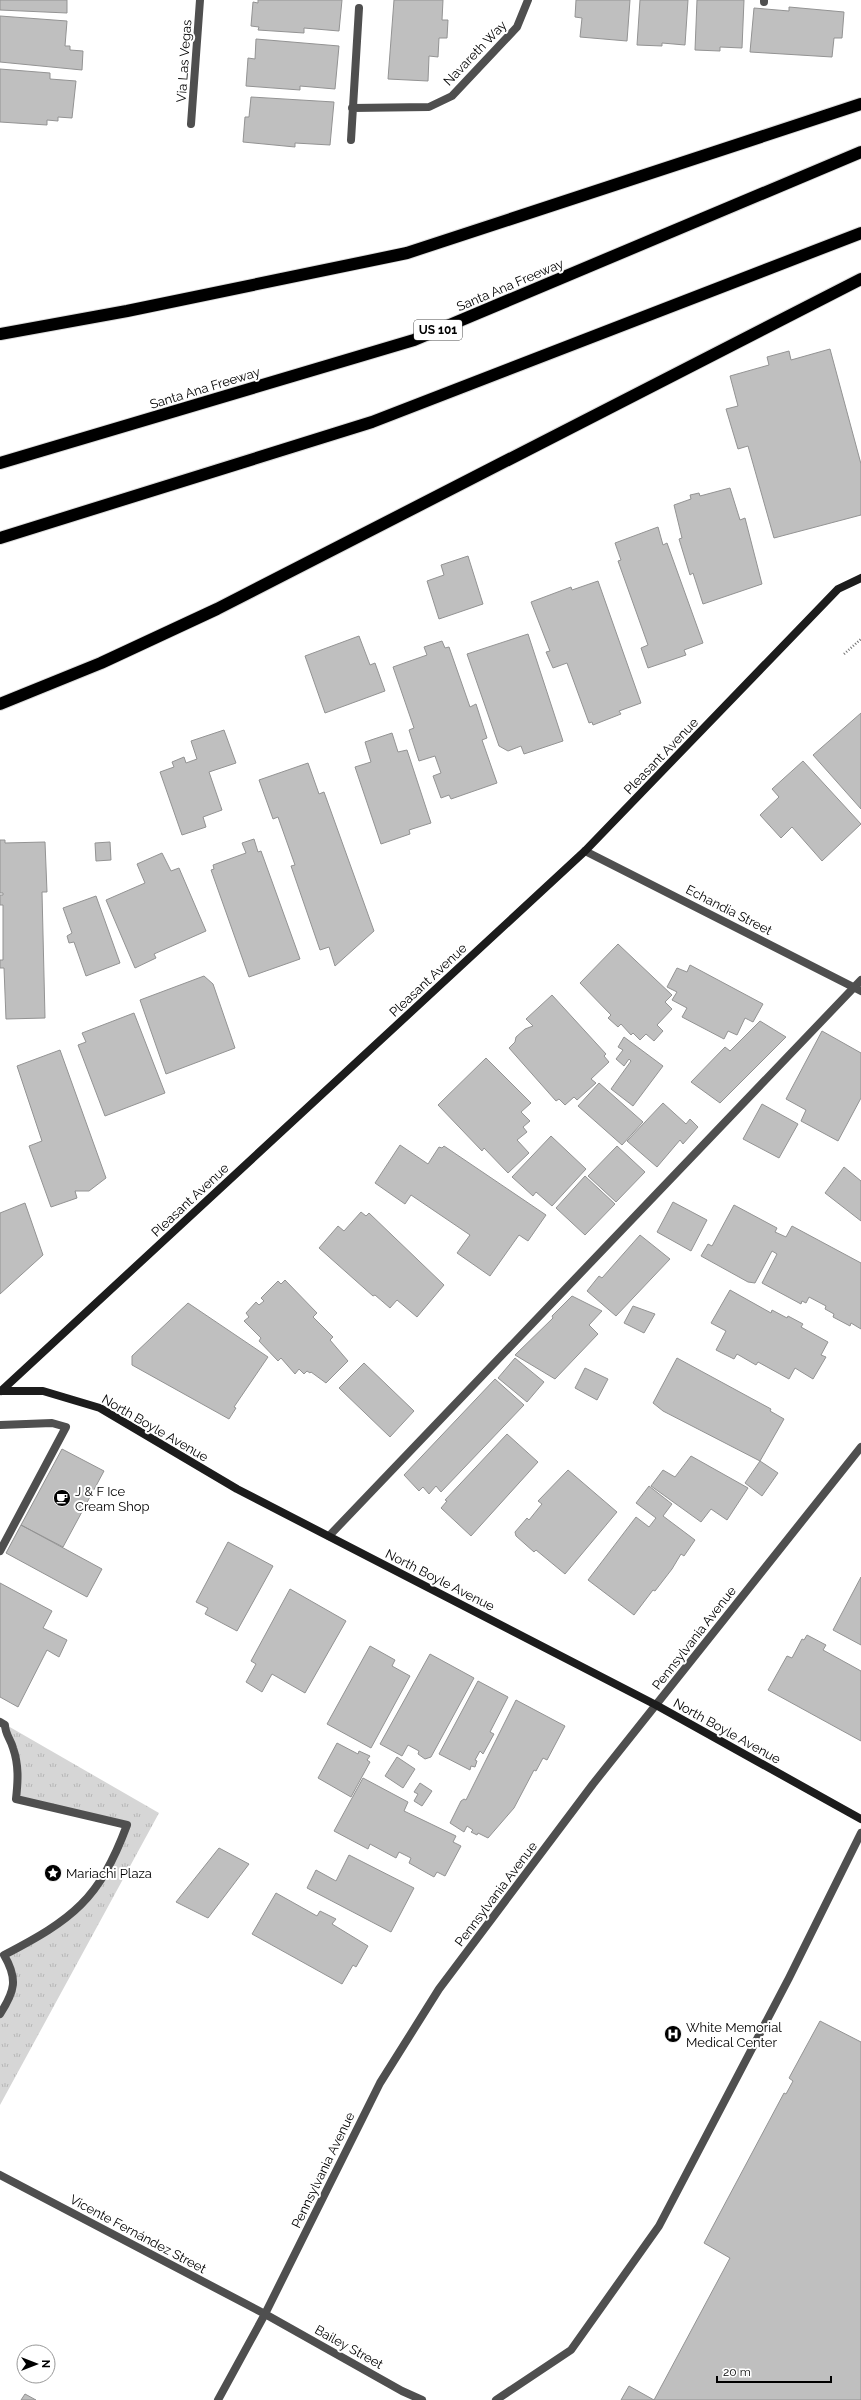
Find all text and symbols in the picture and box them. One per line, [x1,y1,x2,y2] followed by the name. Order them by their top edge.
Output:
[440,17,510,89] street label: Navareth Way
[174,19,194,103] street label: Via Las Vegas
[454,256,566,314] street label: Santa Ana Freeway
[414,320,462,340] road number: US 101
[148,364,262,412] street label: Santa Ana Freeway
[621,715,701,797] street label: Pleasant Avenue
[684,882,775,938] street label: Echandia Street
[386,940,470,1020] street label: Pleasant Avenue
[148,1160,232,1240] street label: Pleasant Avenue
[99,1391,211,1465] street label: North Boyle Avenue
[75,1484,149,1514] place label: J & F Ice Cream Shop
[52,1488,72,1508] cafe icon: J & F Ice Cream Shop
[383,1546,497,1614] street label: North Boyle Avenue
[649,1583,739,1693] street label: Pennsylvania Avenue
[671,1695,784,1767] street label: North Boyle Avenue
[452,1838,540,1949] street label: Pennsylvania Avenue
[43,1863,63,1883] place icon: Mariachi Plaza
[66,1866,152,1881] place label: Mariachi Plaza
[686,2020,782,2050] place label: White Memorial Medical Center
[663,2024,683,2044] hospital icon: White Memorial Medical Center
[288,2109,358,2230] street label: Pennsylvania Avenue
[67,2192,209,2277] street label: Vicente Fernández Street
[312,2322,386,2372] street label: Bailey Street
[16,2344,56,2384] north arrow
[717,2358,831,2384] scale bar
[39,2360,52,2368] text: N
[723,2365,751,2379] text: 20 m

